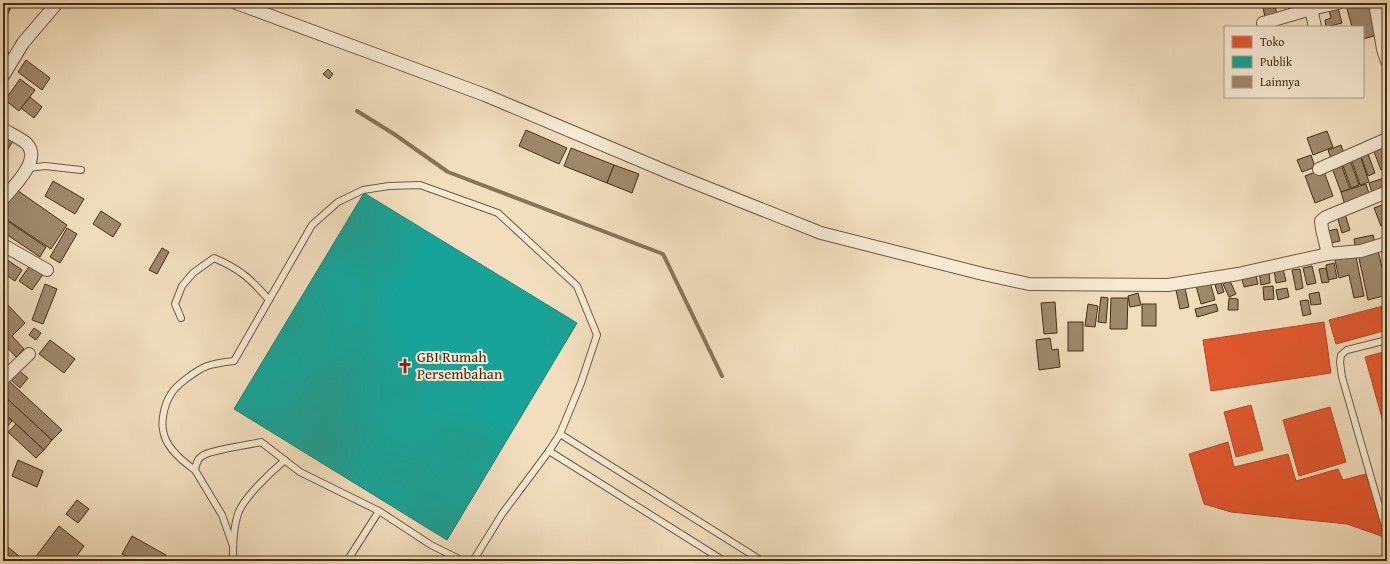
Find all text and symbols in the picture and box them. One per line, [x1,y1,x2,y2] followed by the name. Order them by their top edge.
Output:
[1224,26,1364,98] legend
[1260,33,1284,50] text: Toko
[1260,53,1293,70] text: Publik
[1260,73,1300,90] text: Lainnya
[417,346,503,384] place label: GBI Rumah Persembahan
[396,357,414,375] church icon: GBI Rumah Persembahan

